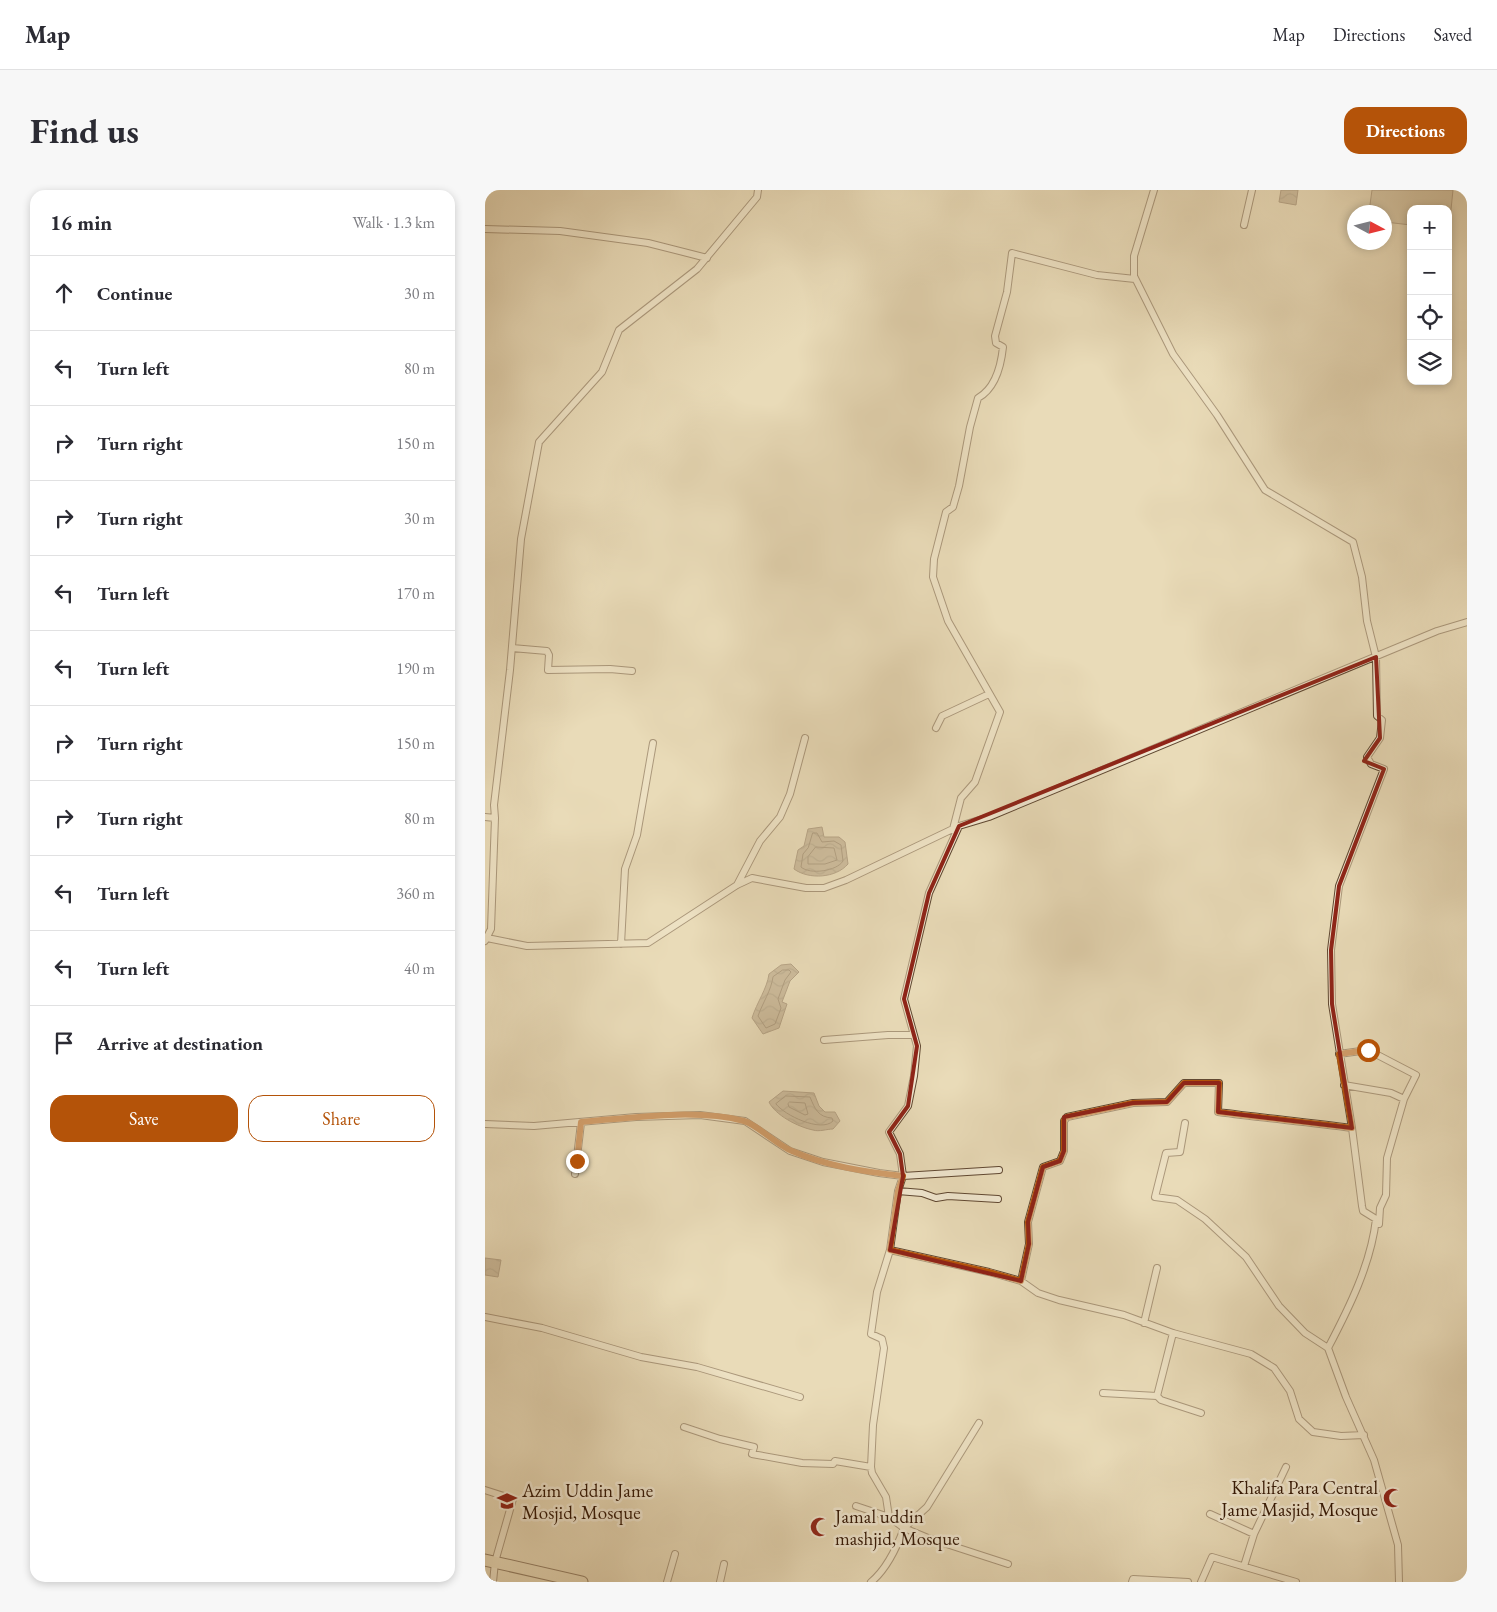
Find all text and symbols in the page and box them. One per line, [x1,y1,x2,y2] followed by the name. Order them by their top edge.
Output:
[25,19,70,50] text: Map
[1273,23,1305,46] text: Map
[1333,23,1405,46] text: Directions
[1433,23,1472,46] text: Saved
[1344,107,1467,154] button: Directions
[30,108,139,153] text: Find us
[1347,205,1392,250] north arrow
[1407,205,1452,385] map controls
[1407,205,1452,250] button: +
[50,209,112,236] text: 16 min
[352,212,435,233] text: Walk · 1.3 km
[1407,250,1452,295] button: −
[50,279,78,307] icon: ahead
[97,281,172,306] text: Continue
[404,283,435,304] text: 30 m
[1407,295,1452,340] button: locate
[1407,340,1452,385] button: layers
[50,354,78,382] icon: left
[97,356,169,381] text: Turn left
[404,358,435,379] text: 80 m
[50,429,78,457] icon: right
[97,431,183,456] text: Turn right
[396,433,435,454] text: 150 m
[50,504,78,532] icon: right
[97,506,183,531] text: Turn right
[404,508,435,529] text: 30 m
[50,579,78,607] icon: left
[97,581,169,606] text: Turn left
[396,583,435,604] text: 170 m
[50,654,78,682] icon: left
[97,656,169,681] text: Turn left
[396,658,435,679] text: 190 m
[50,729,78,757] icon: right
[97,731,183,756] text: Turn right
[396,733,435,754] text: 150 m
[50,804,78,832] icon: right
[97,806,183,831] text: Turn right
[404,808,435,829] text: 80 m
[50,879,78,907] icon: left
[97,881,169,906] text: Turn left
[396,883,435,904] text: 360 m
[50,954,78,982] icon: left
[97,956,169,981] text: Turn left
[404,958,435,979] text: 40 m
[50,1029,78,1057] icon: arrive
[97,1031,263,1056] text: Arrive at destination
[1357,1039,1380,1062] route start
[50,1095,238,1142] button: Save
[248,1095,435,1142] button: Share
[566,1150,589,1173] route end
[1219,1475,1378,1522] place label: Khalifa Para Central Jame Masjid, Mosque
[521,1478,653,1525] place label: Azim Uddin Jame Mosjid, Mosque
[1382,1487,1404,1509] mosque icon: Khalifa Para Central Jame Masjid, Mosque
[496,1490,518,1512] school or university icon: Azim Uddin Jame Mosjid, Mosque
[833,1504,960,1551] place label: Jamal uddin mashjid, Mosque
[809,1516,831,1538] mosque icon: Jamal uddin mashjid, Mosque

